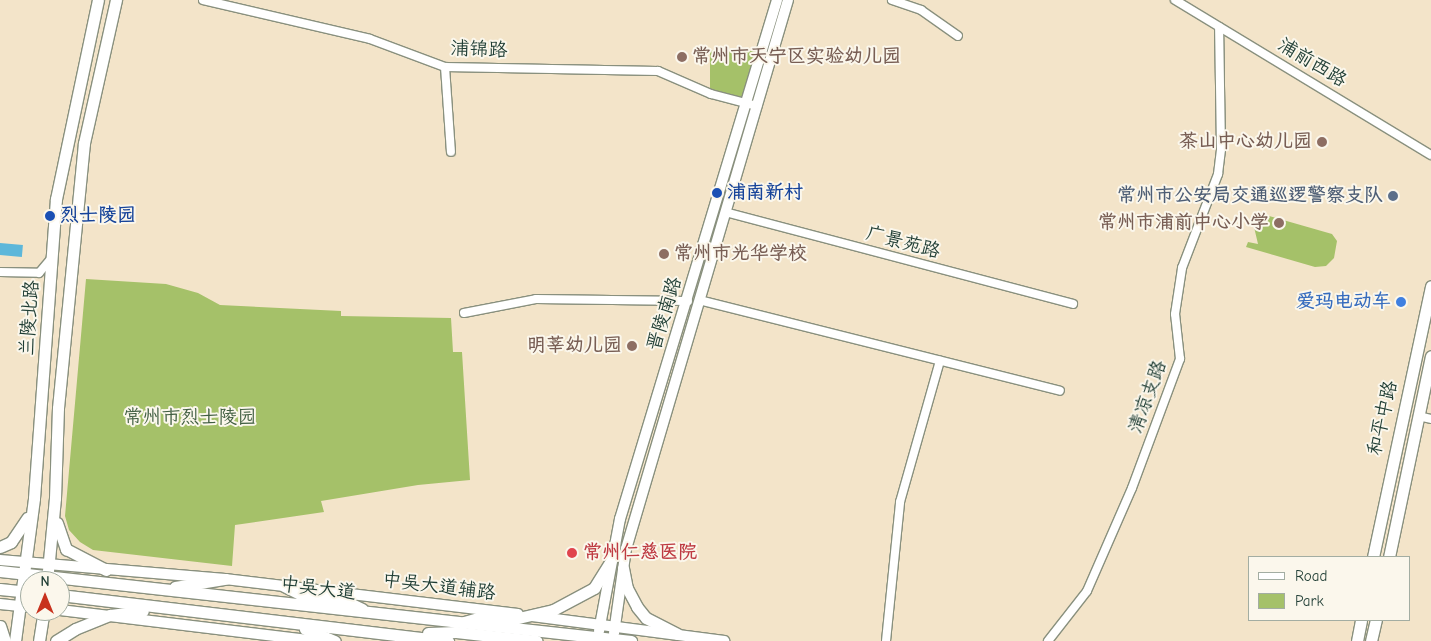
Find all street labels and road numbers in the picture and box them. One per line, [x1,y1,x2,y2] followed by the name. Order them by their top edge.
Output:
[1274,34,1350,92] street label: 浦前西路
[450,38,508,62] street label: 浦锦路
[863,222,943,264] street label: 广景苑路
[643,274,687,354] street label: 晋陵南路
[16,279,44,357] street label: 兰陵北路
[1124,357,1172,437] street label: 清凉支路
[1363,378,1403,458] street label: 和平中路
[381,569,497,605] street label: 中吴大道辅路
[279,573,357,605] street label: 中吴大道

